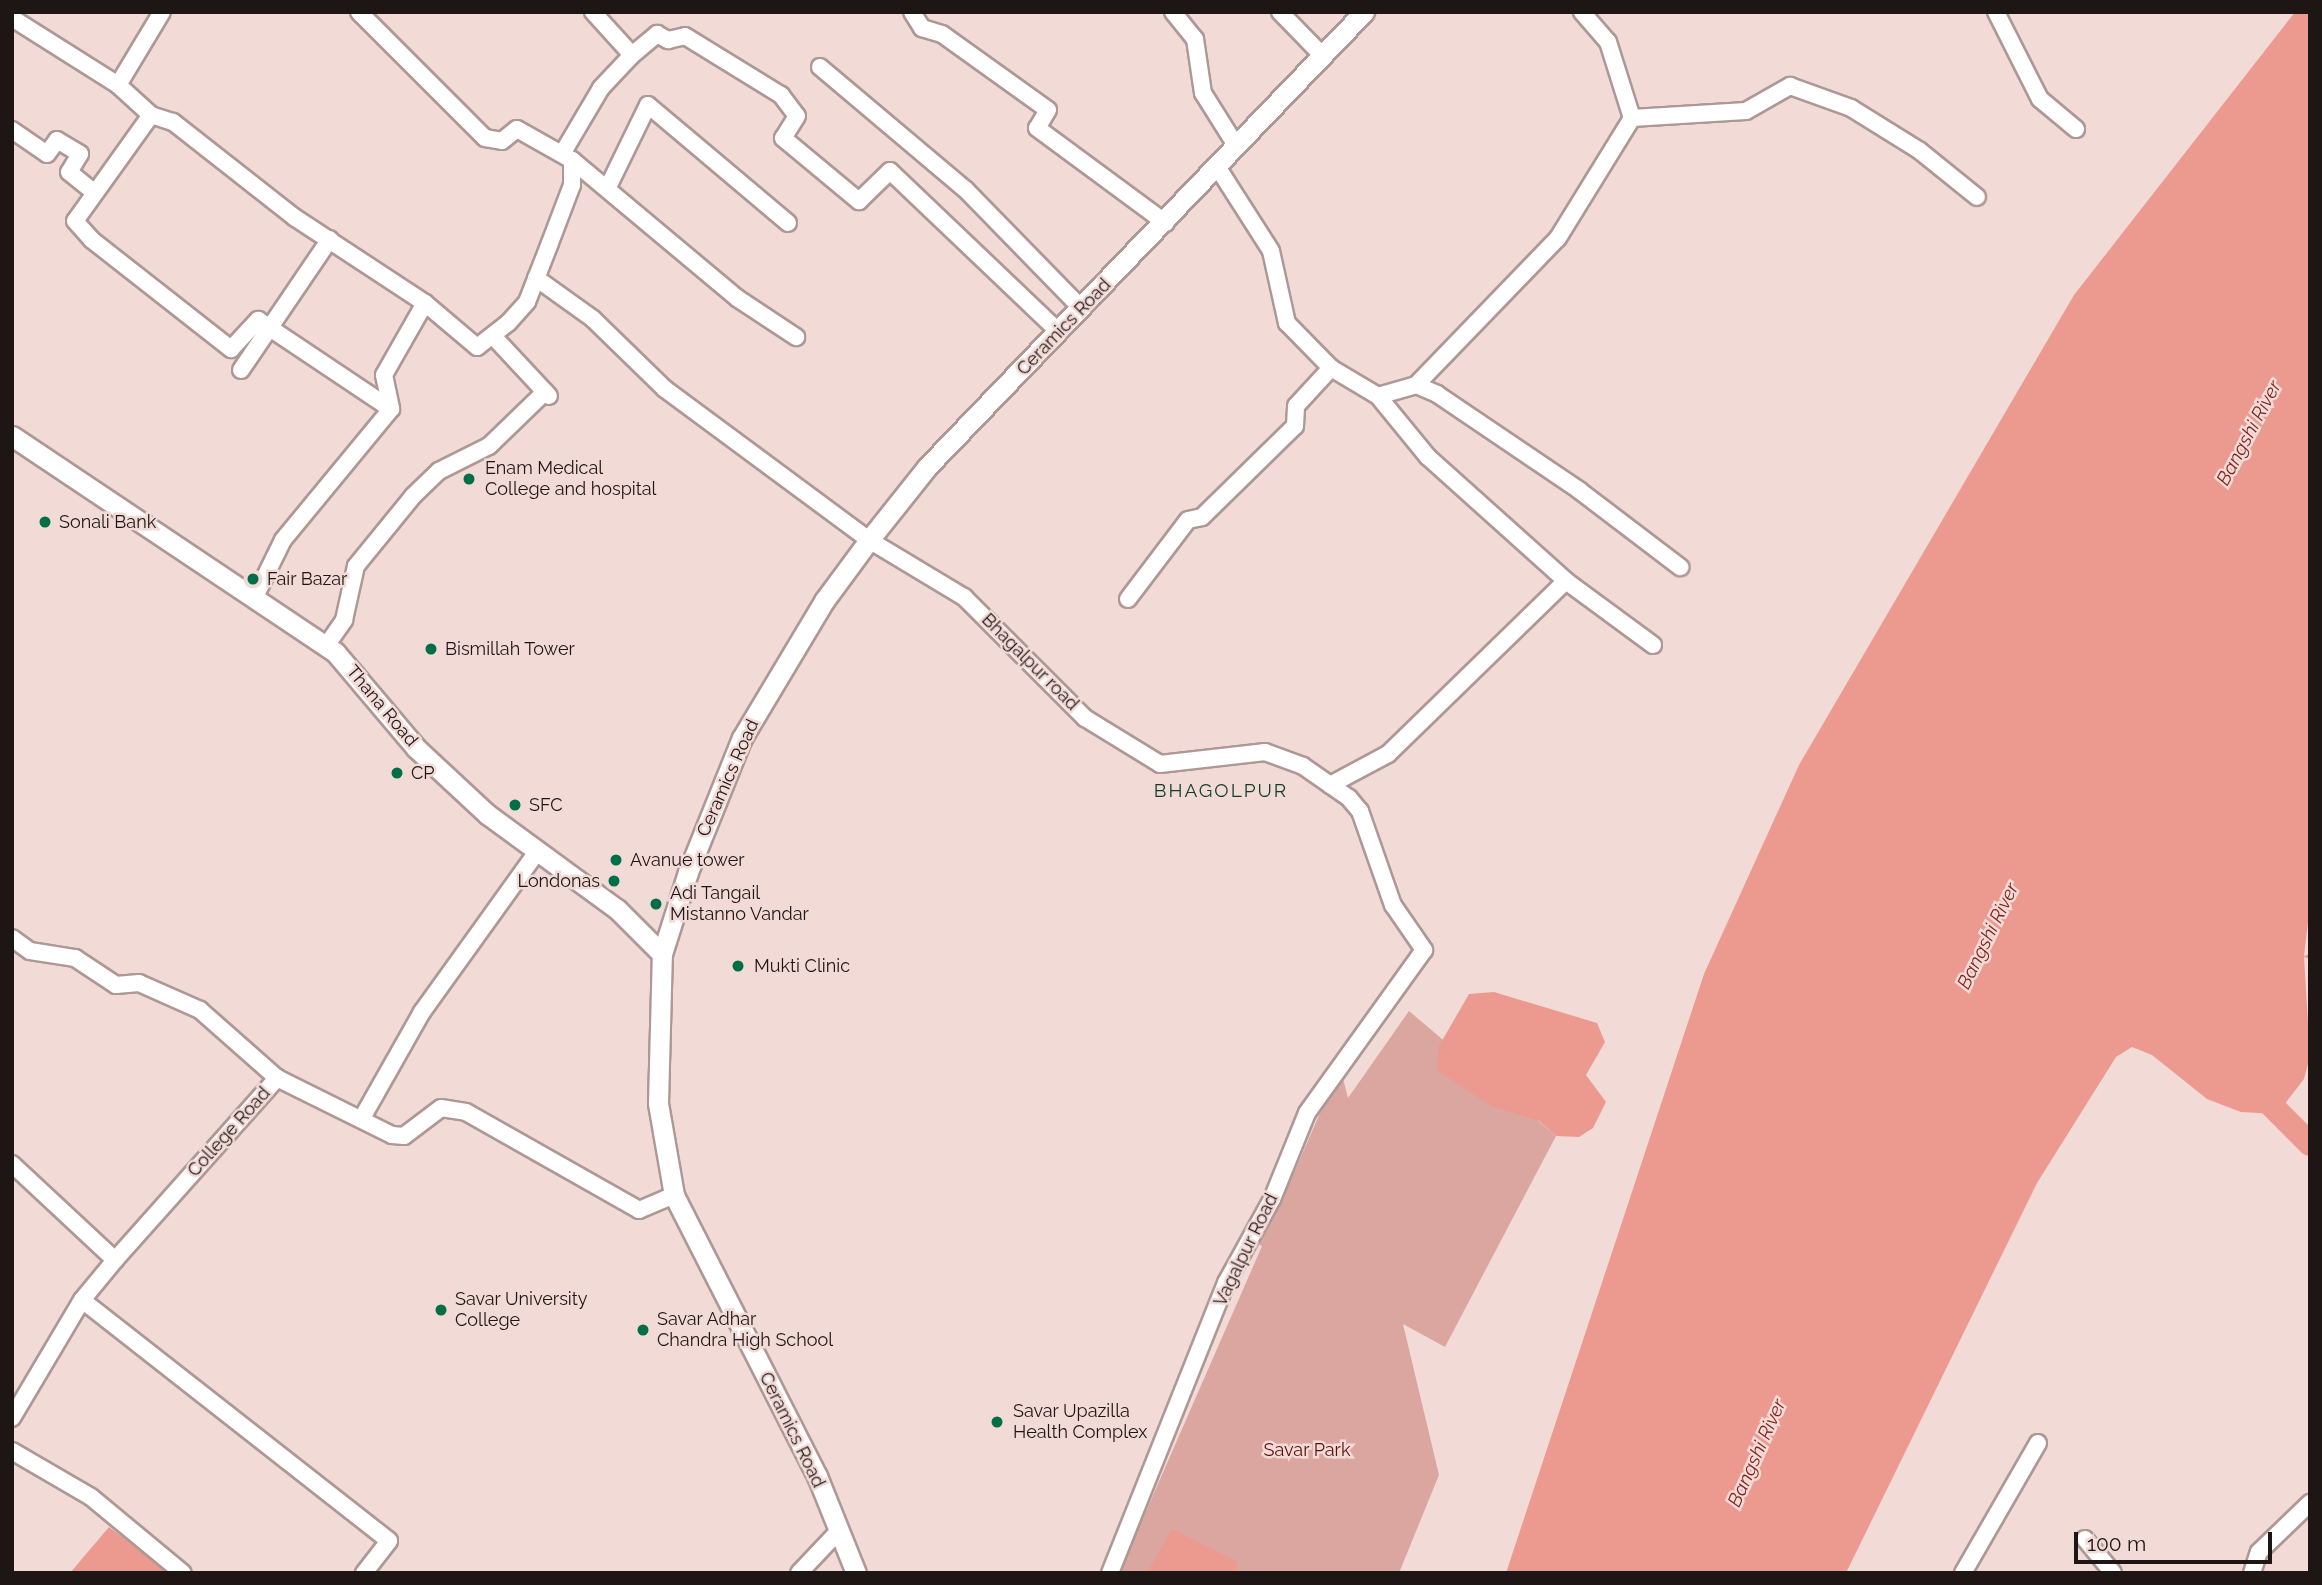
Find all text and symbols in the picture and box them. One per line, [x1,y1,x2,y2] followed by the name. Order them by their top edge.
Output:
[1013,274,1115,380] street label: Ceramics Road
[2212,377,2286,489] water label: Bangshi River
[485,458,656,500] place label: Enam Medical College and hospital
[459,469,479,489] marker: Enam Medical College and hospital
[59,511,156,533] place label: Sonali Bank
[37,514,53,530] marker: Sonali Bank
[267,568,348,590] place label: Fair Bazar
[245,571,261,587] marker: Fair Bazar
[977,609,1083,715] street label: Bhagalpur road
[445,638,575,660] place label: Bismillah Tower
[423,641,439,657] marker: Bismillah Tower
[342,661,422,751] street label: Thana Road
[693,716,763,840] street label: Ceramics Road
[411,762,435,784] place label: CP
[389,765,405,781] marker: CP
[1155,780,1287,802] district label: BHAGOLPUR
[529,794,563,816] place label: SFC
[507,797,523,813] marker: SFC
[630,849,745,871] place label: Avanue tower
[608,852,624,868] marker: Avanue tower
[518,870,600,892] place label: Londonas
[606,873,622,889] marker: Londonas
[1952,879,2024,993] water label: Bangshi River
[670,883,809,926] place label: Adi Tangail Mistanno Vandar
[648,896,664,912] marker: Adi Tangail Mistanno Vandar
[754,955,850,977] place label: Mukti Clinic
[728,956,748,976] marker: Mukti Clinic
[183,1083,275,1181] street label: College Road
[1209,1190,1283,1310] street label: Vagalpur Road
[455,1289,588,1332] place label: Savar University College
[433,1302,449,1318] marker: Savar University College
[657,1309,833,1352] place label: Savar Adhar Chandra High School
[635,1322,651,1338] marker: Savar Adhar Chandra High School
[755,1369,829,1491] street label: Ceramics Road
[1723,1396,1791,1510] water label: Bangshi River
[1013,1401,1147,1444] place label: Savar Upazilla Health Complex
[987,1412,1007,1432] marker: Savar Upazilla Health Complex
[1263,1439,1351,1461] park label: Savar Park
[2077,1518,2275,1562] scale bar
[2087,1531,2146,1556] text: 100 m

